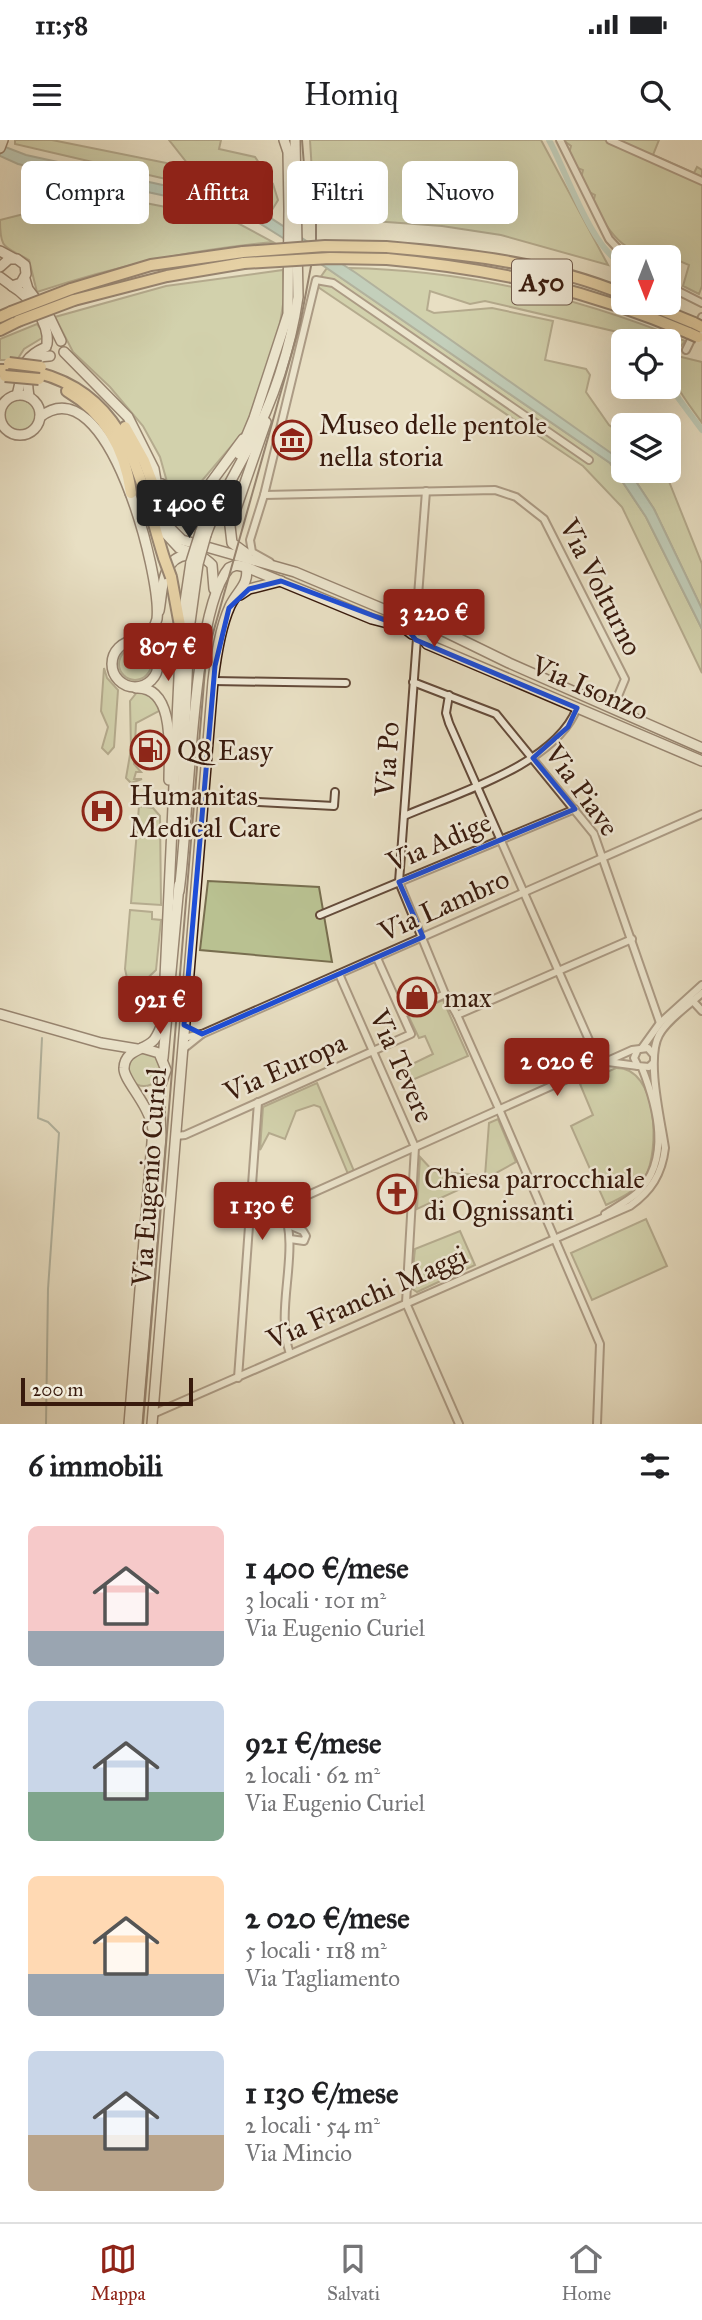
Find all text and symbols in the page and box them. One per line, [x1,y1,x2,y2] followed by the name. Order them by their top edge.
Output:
[35,9,88,41] text: 11:58
[304,75,398,114] text: Homiq
[28,76,66,114] icon: menu
[636,76,674,114] icon: search
[21,161,149,224] chip: Compra
[163,161,273,224] chip: Affitta
[287,161,388,224] chip: Filtri
[402,161,518,224] chip: Nuovo
[611,245,681,315] north arrow
[611,245,681,483] map controls
[512,259,572,304] road number: A50
[611,329,681,399] button: locate
[319,407,547,474] place label: Museo delle pentole nella storia
[611,413,681,483] button: layers
[271,419,313,461] museum icon: Museo delle pentole nella storia
[124,480,254,540] pin: 1 400 €
[153,489,225,517] text: 1 400 €
[551,512,650,661] street label: Via Volturno
[369,589,499,649] pin: 3 220 €
[399,598,469,626] text: 3 220 €
[119,624,217,683] pin: 807 €
[140,632,196,660] text: 807 €
[525,647,654,728] street label: Via Isonzo
[367,721,407,798] street label: Via Po
[129,729,171,771] fuel station icon: Q8 Easy
[177,733,274,768] place label: Q8 Easy
[536,736,627,843] street label: Via Piave
[129,778,281,845] place label: Humanitas Medical Care
[81,790,123,832] hospital icon: Humanitas Medical Care
[381,804,497,880] street label: Via Adige
[372,861,515,950] street label: Via Lambro
[111,976,209,1036] pin: 921 €
[396,976,438,1018] shop icon: max
[444,980,492,1015] place label: max
[134,985,186,1013] text: 921 €
[361,1003,442,1128] street label: Via Tevere
[217,1024,352,1110] street label: Via Europa
[492,1038,622,1098] pin: 2 020 €
[520,1047,594,1075] text: 2 020 €
[124,1066,174,1288] street label: Via Eugenio Curiel
[424,1161,645,1228] place label: Chiesa parrocchiale di Ognissanti
[376,1173,418,1215] church icon: Chiesa parrocchiale di Ognissanti
[197,1182,327,1242] pin: 1 130 €
[230,1191,294,1219] text: 1 130 €
[260,1237,473,1357] street label: Via Franchi Maggi
[21,1375,192,1407] scale bar
[32,1378,84,1401] text: 200 m
[636,1447,674,1485] icon: filters
[28,1448,163,1484] text: 6 immobili
[245,1550,409,1586] text: 1 400 €/mese
[84,1554,168,1638] icon: home
[245,1586,386,1614] text: 3 locali · 101 m²
[245,1614,425,1642] text: Via Eugenio Curiel
[245,1725,382,1761] text: 921 €/mese
[84,1729,168,1813] icon: home
[245,1761,380,1789] text: 2 locali · 62 m²
[245,1789,425,1817] text: Via Eugenio Curiel
[245,1900,410,1936] text: 2 020 €/mese
[84,1904,168,1988] icon: home
[245,1936,387,1964] text: 5 locali · 118 m²
[245,1964,400,1992] text: Via Tagliamento
[245,2075,398,2111] text: 1 130 €/mese
[84,2079,168,2163] icon: home
[245,2111,380,2139] text: 2 locali · 54 m²
[245,2139,352,2167] text: Via Mincio
[91,2240,145,2305] tab: Mappa
[327,2240,380,2305] tab: Salvati
[562,2240,611,2305] tab: Home

